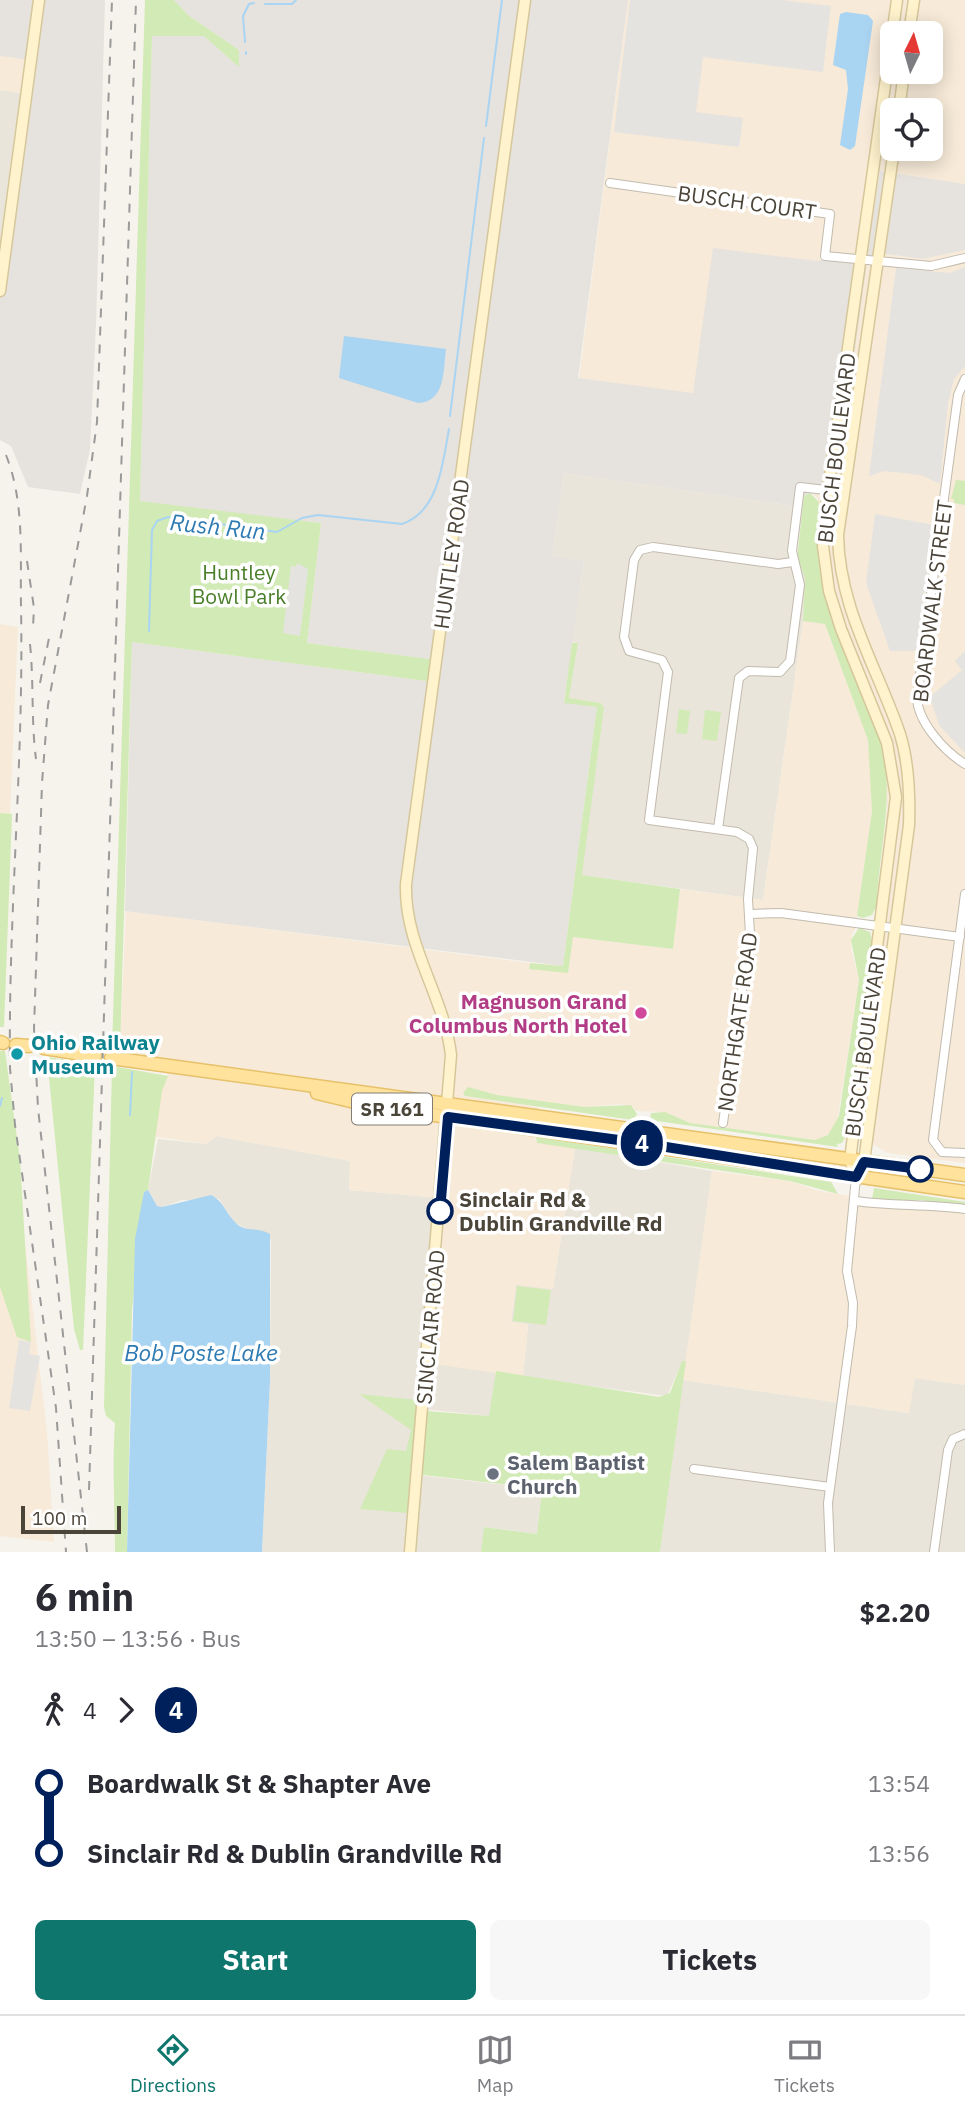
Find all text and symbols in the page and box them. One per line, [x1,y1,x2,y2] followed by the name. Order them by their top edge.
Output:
[880,21,943,84] north arrow
[880,21,943,161] map controls
[880,98,943,161] button: locate
[676,178,818,226] street label: BUSCH COURT
[810,351,862,545] street label: BUSCH BOULEVARD
[427,477,475,631] street label: HUNTLEY ROAD
[906,498,958,704] street label: BOARDWALK STREET
[169,506,267,546] water label: Rush Run
[192,558,286,610] park label: Huntley Bowl Park
[711,931,763,1113] street label: NORTHGATE ROAD
[838,945,892,1139] street label: BUSCH BOULEVARD
[409,987,627,1039] place label: Magnuson Grand Columbus North Hotel
[633,1005,649,1021] marker: Magnuson Grand Columbus North Hotel
[31,1028,161,1080] place label: Ohio Railway Museum
[9,1046,25,1062] marker: Ohio Railway Museum
[352,1093,432,1124] road number: SR 161
[619,1120,665,1166] line badge: 4
[635,1127,649,1159] text: 4
[907,1156,933,1182] unlabelled marker
[459,1185,663,1237] place label: Sinclair Rd & Dublin Grandville Rd
[427,1198,453,1224] marker: Sinclair Rd & Dublin Grandville Rd
[409,1249,451,1405] street label: SINCLAIR ROAD
[124,1337,278,1367] water label: Bob Poste Lake
[507,1448,645,1500] place label: Salem Baptist Church
[485,1466,501,1482] marker: Salem Baptist Church
[21,1503,121,1535] scale bar
[32,1506,87,1530] text: 100 m
[35,1572,134,1621] text: 6 min
[860,1595,930,1629] text: $2.20
[35,1623,241,1653] text: 13:50 – 13:56 · Bus
[35,1691,73,1729] icon: walk
[107,1691,145,1729] icon: forward
[169,1694,183,1726] text: 4
[83,1695,97,1725] text: 4
[87,1766,431,1800] text: Boardwalk St & Shapter Ave
[868,1768,930,1798] text: 13:54
[87,1836,502,1870] text: Sinclair Rd & Dublin Grandville Rd
[868,1838,930,1868] text: 13:56
[35,1920,476,2000] button: Start
[490,1920,930,2000] button: Tickets
[130,2031,216,2097] tab: Directions
[476,2031,514,2097] tab: Map
[774,2031,835,2097] tab: Tickets

